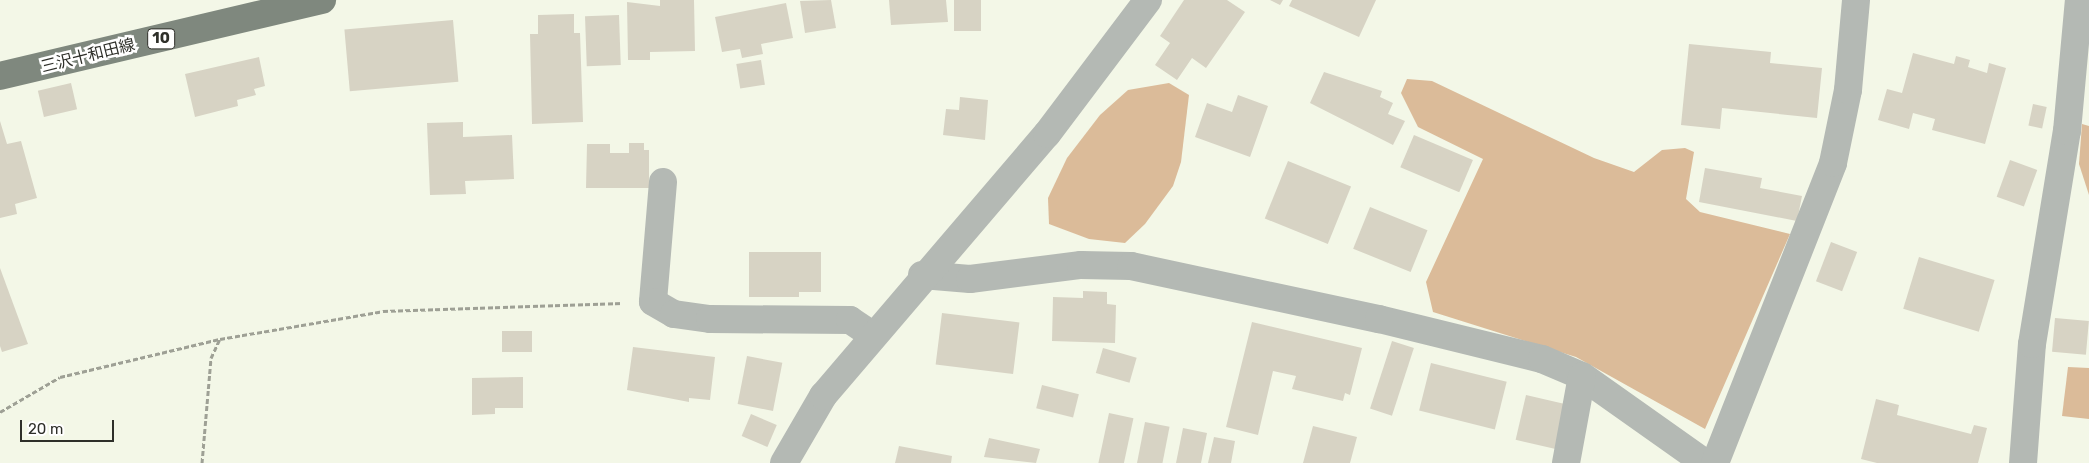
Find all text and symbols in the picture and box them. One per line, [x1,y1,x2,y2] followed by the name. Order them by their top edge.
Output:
[146,26,176,52] road number: 10
[39,35,137,77] street label: 三沢十和田線
[22,410,116,442] scale bar
[28,420,63,438] text: 20 m

